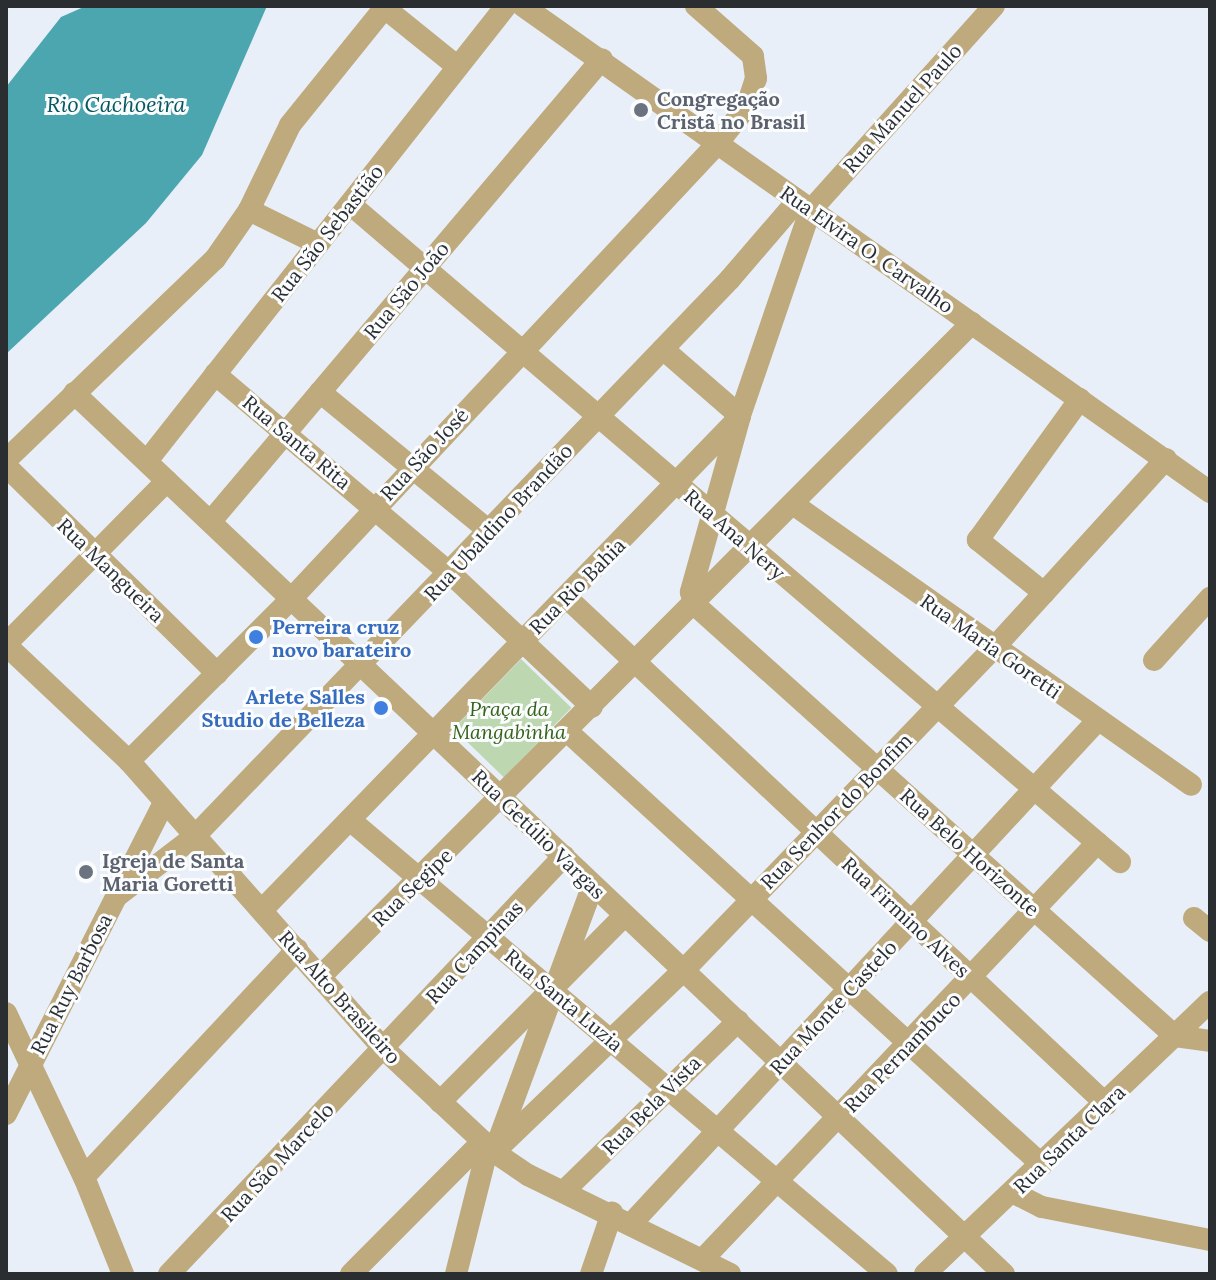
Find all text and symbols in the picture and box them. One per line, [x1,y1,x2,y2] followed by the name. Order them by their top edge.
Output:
[838,38,966,178] street label: Rua Manuel Paulo
[657,86,805,133] place label: Congregação Cristã no Brasil
[46,92,186,118] water label: Rio Cachoeira
[632,101,650,119] marker: Congregação Cristã no Brasil
[266,160,388,306] street label: Rua São Sebastião
[776,180,958,318] street label: Rua Elvira O. Carvalho
[358,236,454,344] street label: Rua São João
[238,390,356,494] street label: Rua Santa Rita
[375,403,473,505] street label: Rua São José
[419,438,577,606] street label: Rua Ubaldino Brandão
[680,484,790,584] street label: Rua Ana Nery
[53,513,169,627] street label: Rua Mangueira
[524,533,630,639] street label: Rua Rio Bahia
[916,589,1066,703] street label: Rua Maria Goretti
[272,614,411,661] place label: Perreira cruz novo barateiro
[247,628,265,646] marker: Perreira cruz novo barateiro
[202,684,365,731] place label: Arlete Salles Studio de Belleza
[452,697,566,744] park label: Praça da Mangabinha
[372,699,390,717] marker: Arlete Salles Studio de Belleza
[755,728,917,894] street label: Rua Senhor do Bonfim
[467,764,611,904] street label: Rua Getúlio Vargas
[895,783,1045,921] street label: Rua Belo Horizonte
[367,843,457,931] street label: Rua Segipe
[102,848,244,895] place label: Igreja de Santa Maria Goretti
[837,852,975,982] street label: Rua Firmino Alves
[77,863,95,881] marker: Igreja de Santa Maria Goretti
[420,896,528,1008] street label: Rua Campinas
[25,910,117,1058] street label: Rua Ruy Barbosa
[274,925,406,1069] street label: Rua Alto Brasileiro
[765,935,901,1079] street label: Rua Monte Castelo
[500,944,628,1056] street label: Rua Santa Luzia
[839,987,965,1117] street label: Rua Pernambuco
[597,1051,705,1159] street label: Rua Bela Vista
[1008,1080,1130,1198] street label: Rua Santa Clara
[216,1097,338,1227] street label: Rua São Marcelo

